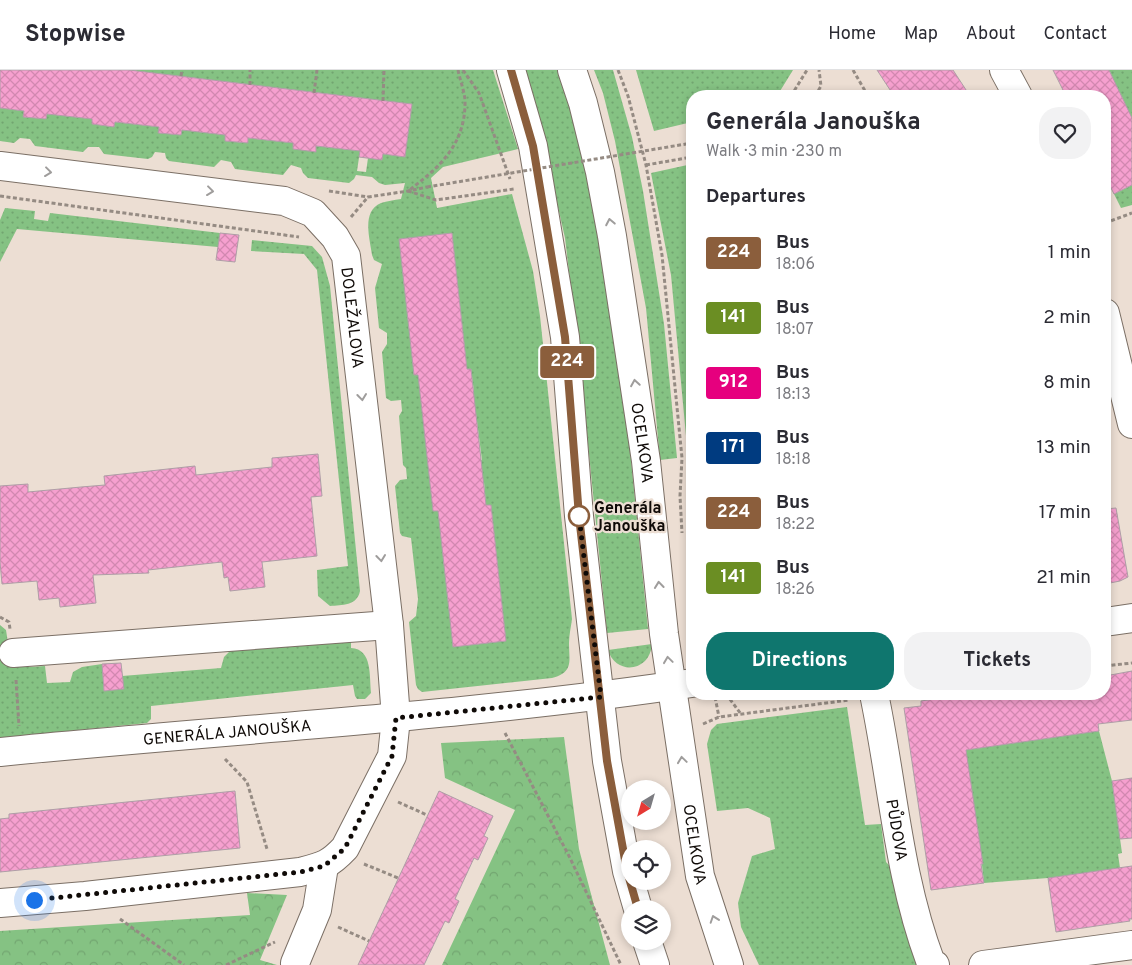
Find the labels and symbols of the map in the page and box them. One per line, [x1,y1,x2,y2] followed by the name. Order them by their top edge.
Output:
[45,166,53,177] one-way arrow
[206,185,214,196] one-way arrow
[605,218,615,227] one-way arrow
[335,266,367,370] street label: DOLEŽALOVA
[538,346,596,378] line badge: 224
[630,378,640,387] one-way arrow
[357,392,367,401] one-way arrow
[625,401,656,484] street label: OCELKOVA
[594,499,666,537] place label: Generála Janouška
[568,505,590,527] marker: Generála Janouška
[375,554,386,562] one-way arrow
[654,581,665,589] one-way arrow
[663,656,673,665] one-way arrow
[142,717,312,751] street label: GENERÁLA JANOUŠKA
[678,756,688,764] one-way arrow
[621,780,671,830] north arrow
[880,798,911,863] street label: PŮDOVA
[677,803,710,888] street label: OCELKOVA
[22,888,47,913] your location
[710,915,720,923] one-way arrow

